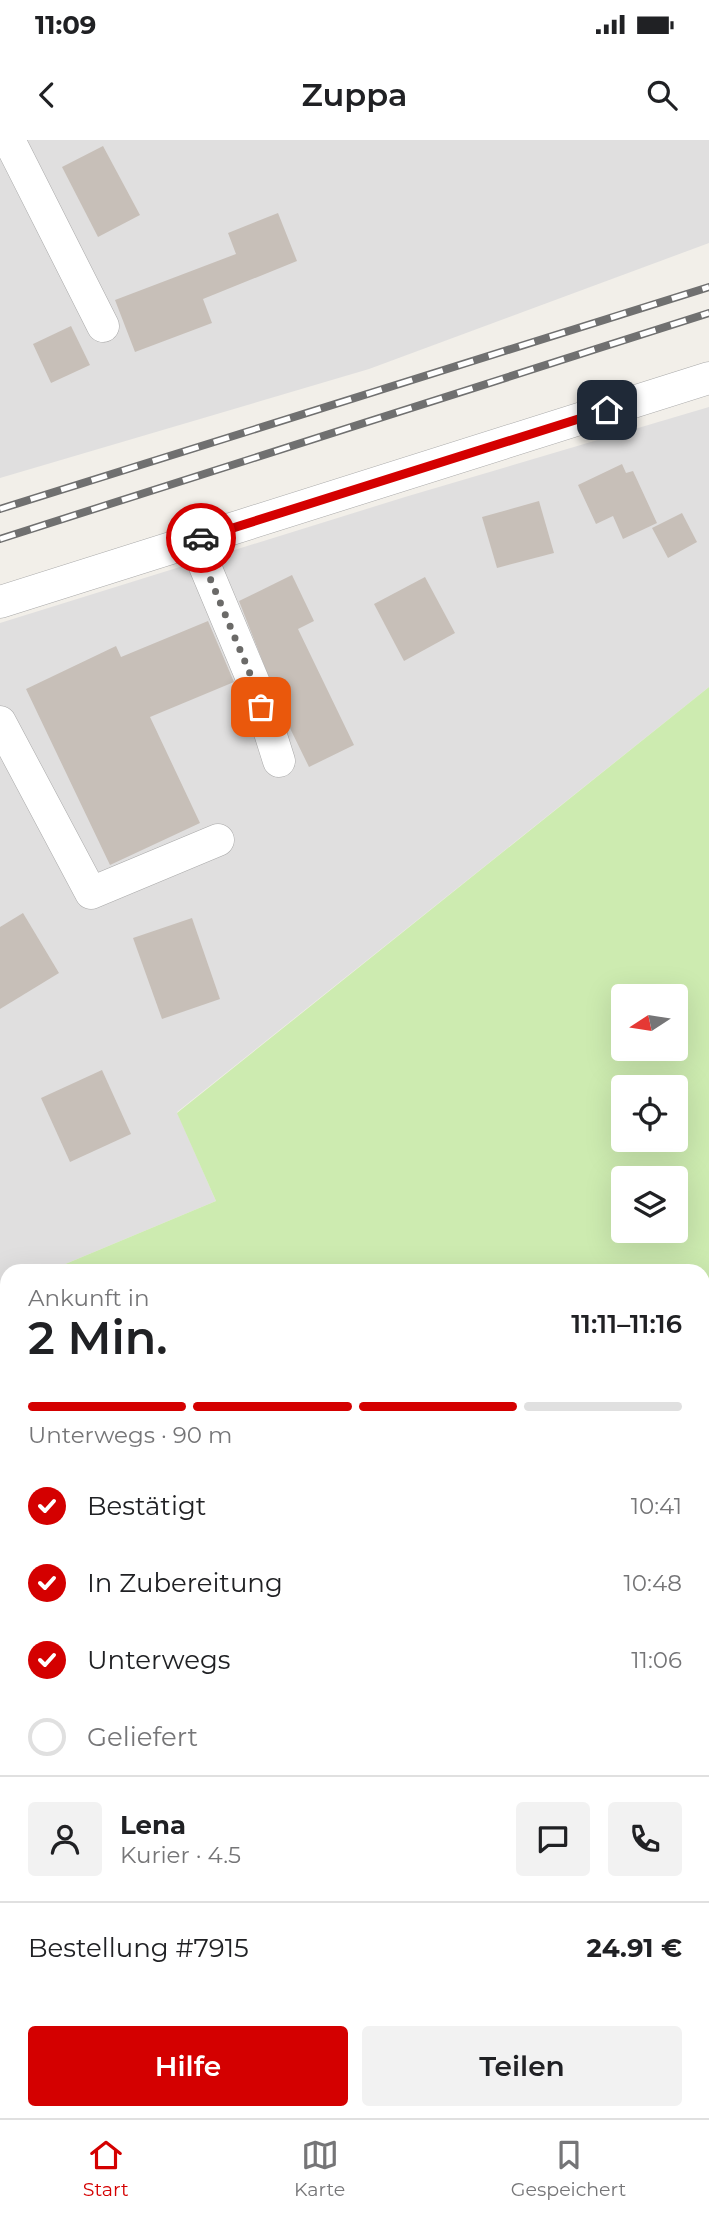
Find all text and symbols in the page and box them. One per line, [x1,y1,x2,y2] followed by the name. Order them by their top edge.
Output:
[35,9,96,41] text: 11:09
[302,75,407,114] text: Zuppa
[28,76,66,114] icon: back
[643,76,681,114] icon: search
[577,380,637,440] pin
[588,391,626,429] icon: home
[166,503,236,573] courier
[182,519,220,557] icon: car
[231,677,291,737] pin
[242,688,280,726] icon: bag
[611,984,688,1060] north arrow
[611,984,688,1243] map controls
[611,1075,688,1152] button: locate
[611,1166,688,1243] button: layers
[28,1284,149,1312] text: Ankunft in
[571,1308,682,1340] text: 11:11–11:16
[28,1309,167,1366] text: 2 Min.
[28,1421,232,1449] text: Unterwegs · 90 m
[28,1487,66,1525] icon: check
[87,1490,206,1522] text: Bestätigt
[631,1492,682,1520] text: 10:41
[28,1564,66,1602] icon: check
[87,1567,283,1599] text: In Zubereitung
[623,1569,682,1597] text: 10:48
[28,1641,66,1679] icon: check
[87,1644,230,1676] text: Unterwegs
[631,1646,682,1674] text: 11:06
[87,1721,198,1753] text: Geliefert
[28,1802,102,1876] button: person
[516,1802,590,1876] button: chat
[608,1802,682,1876] button: phone
[120,1809,186,1841] text: Lena
[120,1841,241,1869] text: Kurier · 4.5
[28,1932,249,1964] text: Bestellung #7915
[587,1932,682,1964] text: 24.91 €
[28,2026,348,2106] button: Hilfe
[362,2026,682,2106] button: Teilen
[83,2136,129,2201] tab: Start
[294,2136,345,2201] tab: Karte
[511,2136,626,2201] tab: Gespeichert

